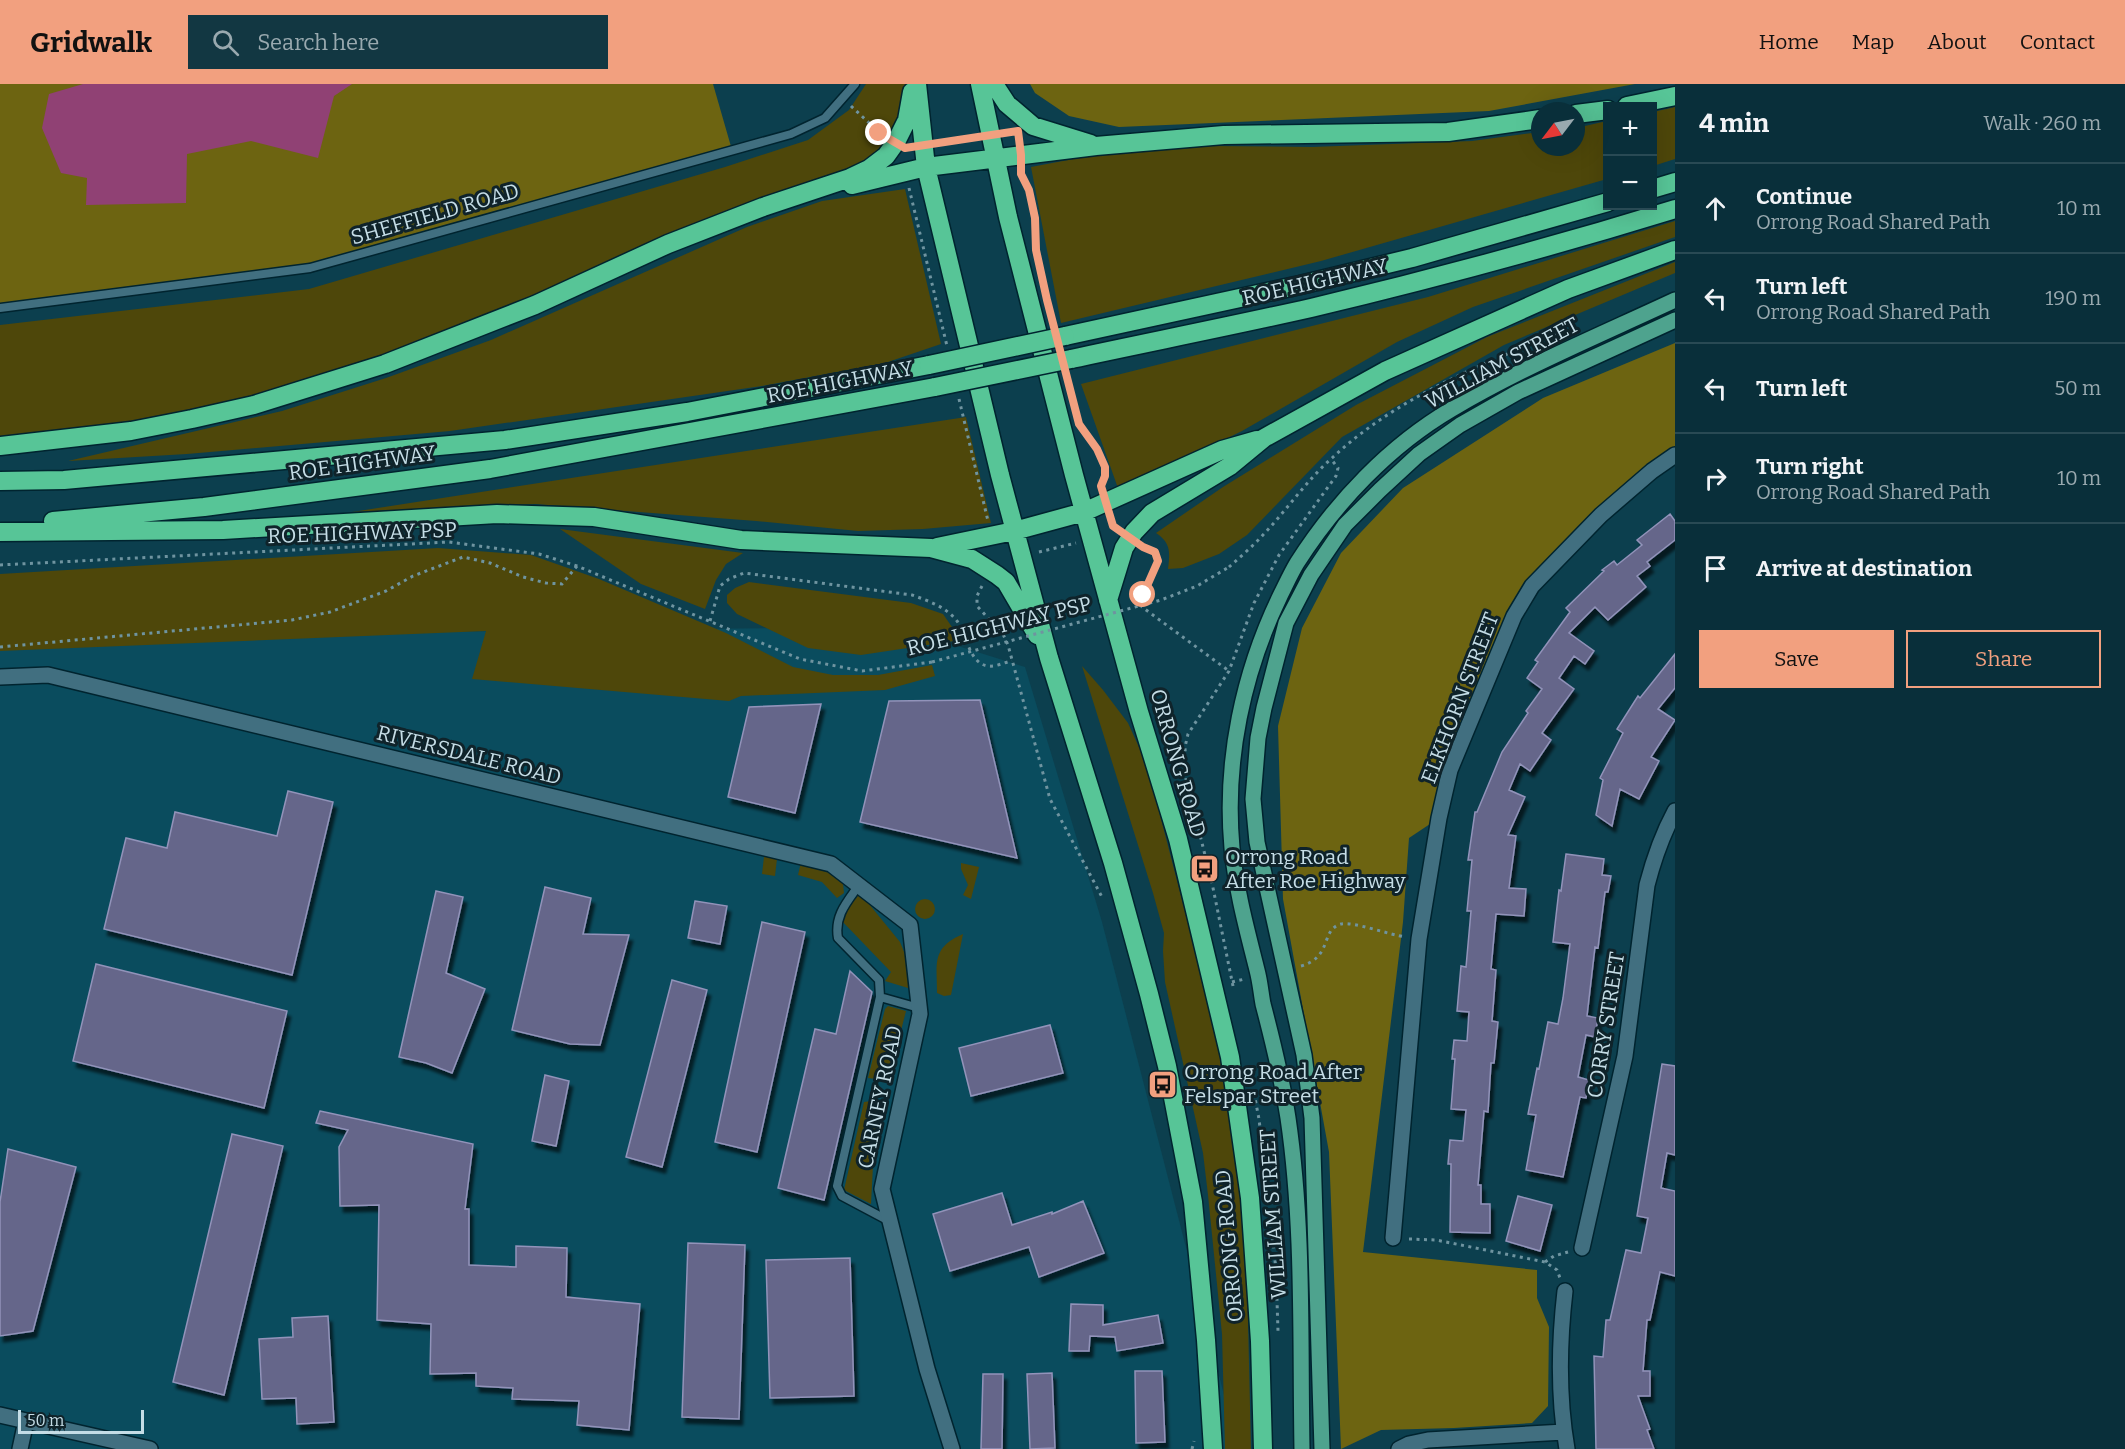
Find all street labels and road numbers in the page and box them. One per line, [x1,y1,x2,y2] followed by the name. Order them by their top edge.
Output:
[348,178,522,250] street label: SHEFFIELD ROAD
[1240,253,1391,311] street label: ROE HIGHWAY
[1421,311,1583,415] street label: WILLIAM STREET
[765,355,916,409] street label: ROE HIGHWAY
[287,440,438,486] street label: ROE HIGHWAY
[267,517,457,549] street label: ROE HIGHWAY PSP
[904,590,1094,662] street label: ROE HIGHWAY PSP
[1415,609,1505,787] street label: ELKHORN STREET
[1144,686,1212,840] street label: ORRONG ROAD
[374,719,564,791] street label: RIVERSDALE ROAD
[1582,950,1630,1100] street label: CORRY STREET
[852,1023,908,1171] street label: CARNEY ROAD
[1254,1128,1292,1300] street label: WILLIAM STREET
[1209,1169,1249,1323] street label: ORRONG ROAD

